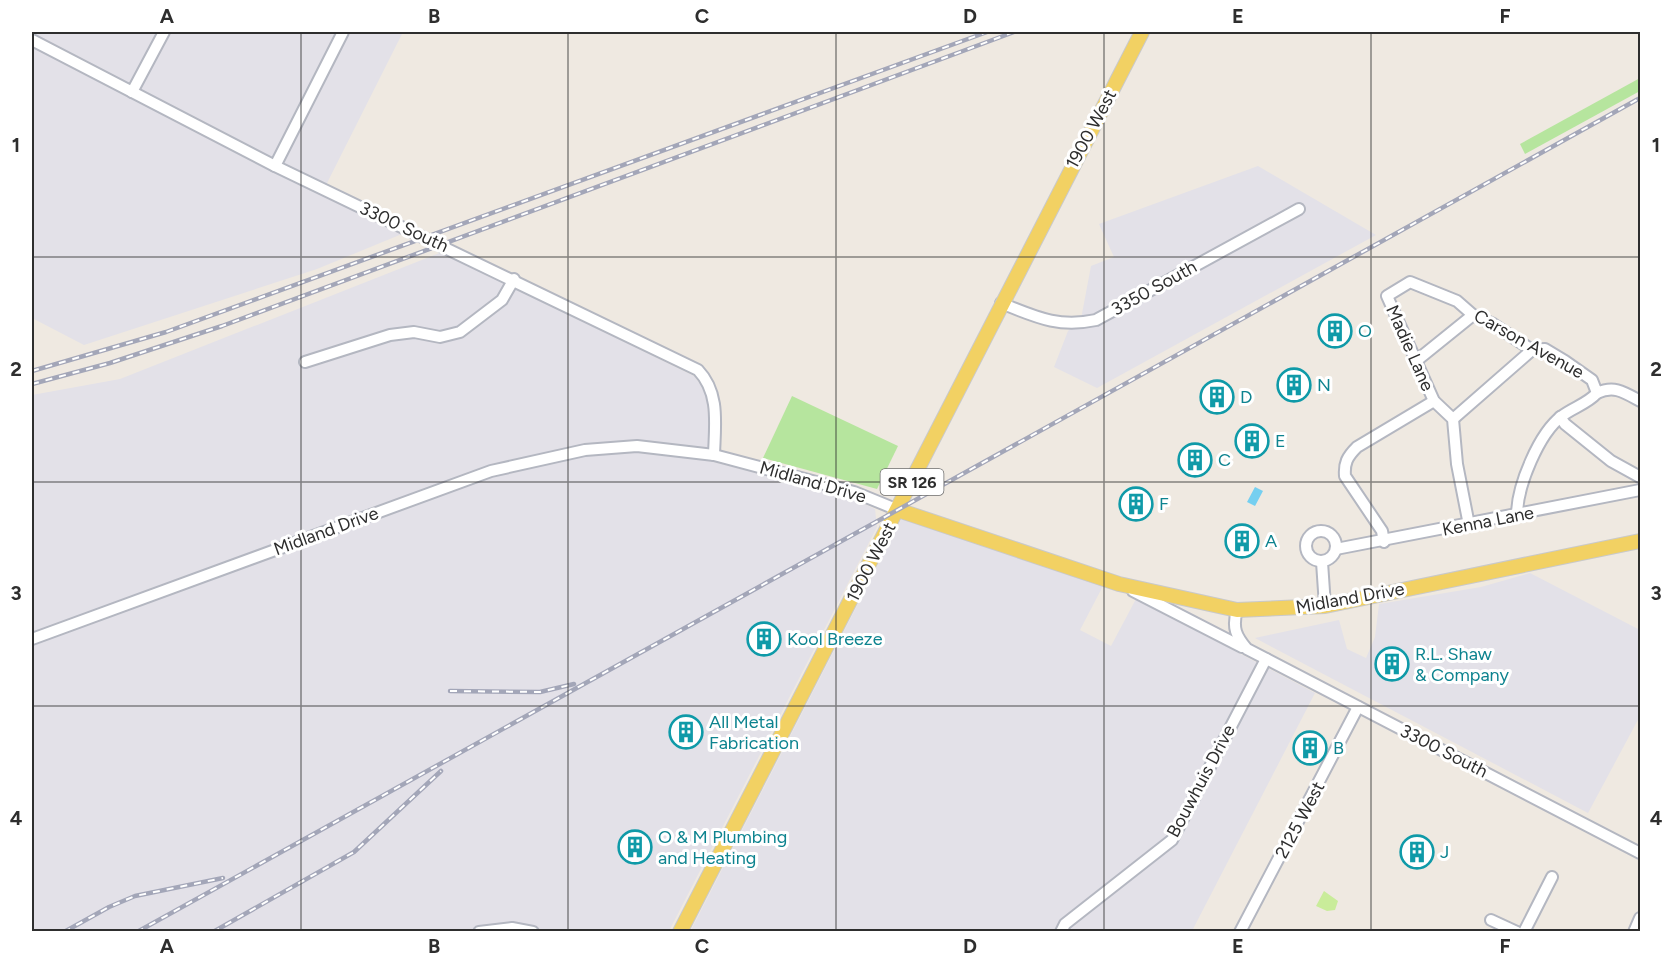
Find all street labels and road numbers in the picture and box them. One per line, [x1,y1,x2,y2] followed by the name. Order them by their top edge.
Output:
[1061,85,1121,172] street label: 1900 West
[356,197,452,257] street label: 3300 South
[1107,256,1201,320] street label: 3350 South
[1381,302,1439,395] street label: Madie Lane
[1470,305,1588,383] street label: Carson Avenue
[757,456,869,508] street label: Midland Drive
[880,469,944,495] road number: SR 126
[1440,501,1536,541] street label: Kenna Lane
[271,502,381,560] street label: Midland Drive
[842,518,901,606] street label: 1900 West
[1294,578,1406,618] street label: Midland Drive
[1396,720,1492,782] street label: 3300 South
[1162,721,1240,841] street label: Bouwhuis Drive
[1271,778,1330,862] street label: 2125 West

